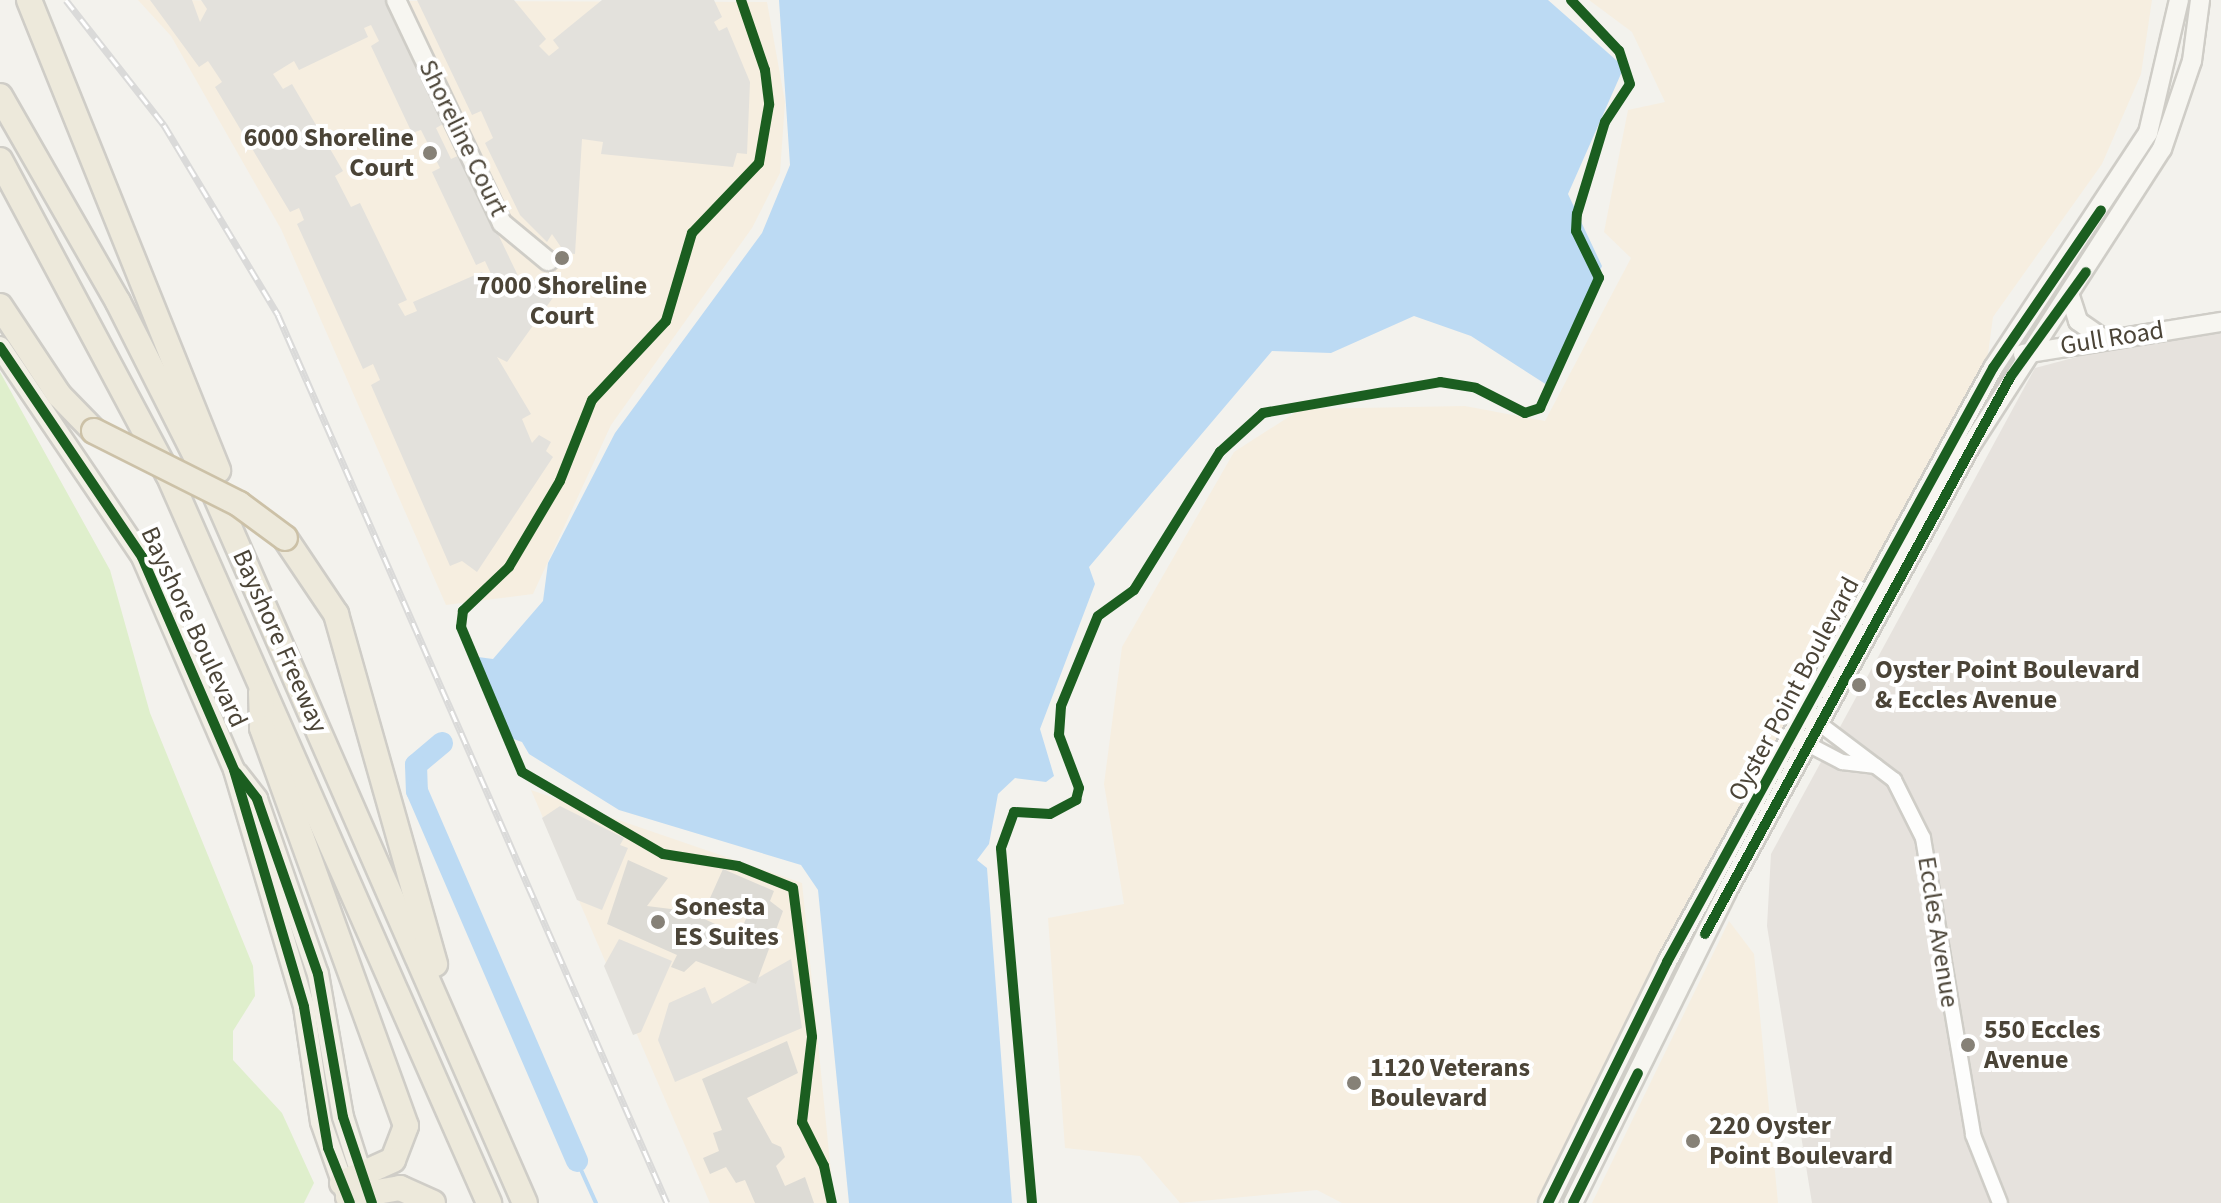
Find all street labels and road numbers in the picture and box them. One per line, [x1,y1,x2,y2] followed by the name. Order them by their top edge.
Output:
[412,55,514,221] street label: Shoreline Court
[2058,314,2166,362] street label: Gull Road
[134,522,254,732] street label: Bayshore Boulevard
[226,545,334,737] street label: Bayshore Freeway
[1722,572,1866,806] street label: Oyster Point Boulevard
[1911,854,1965,1010] street label: Eccles Avenue

